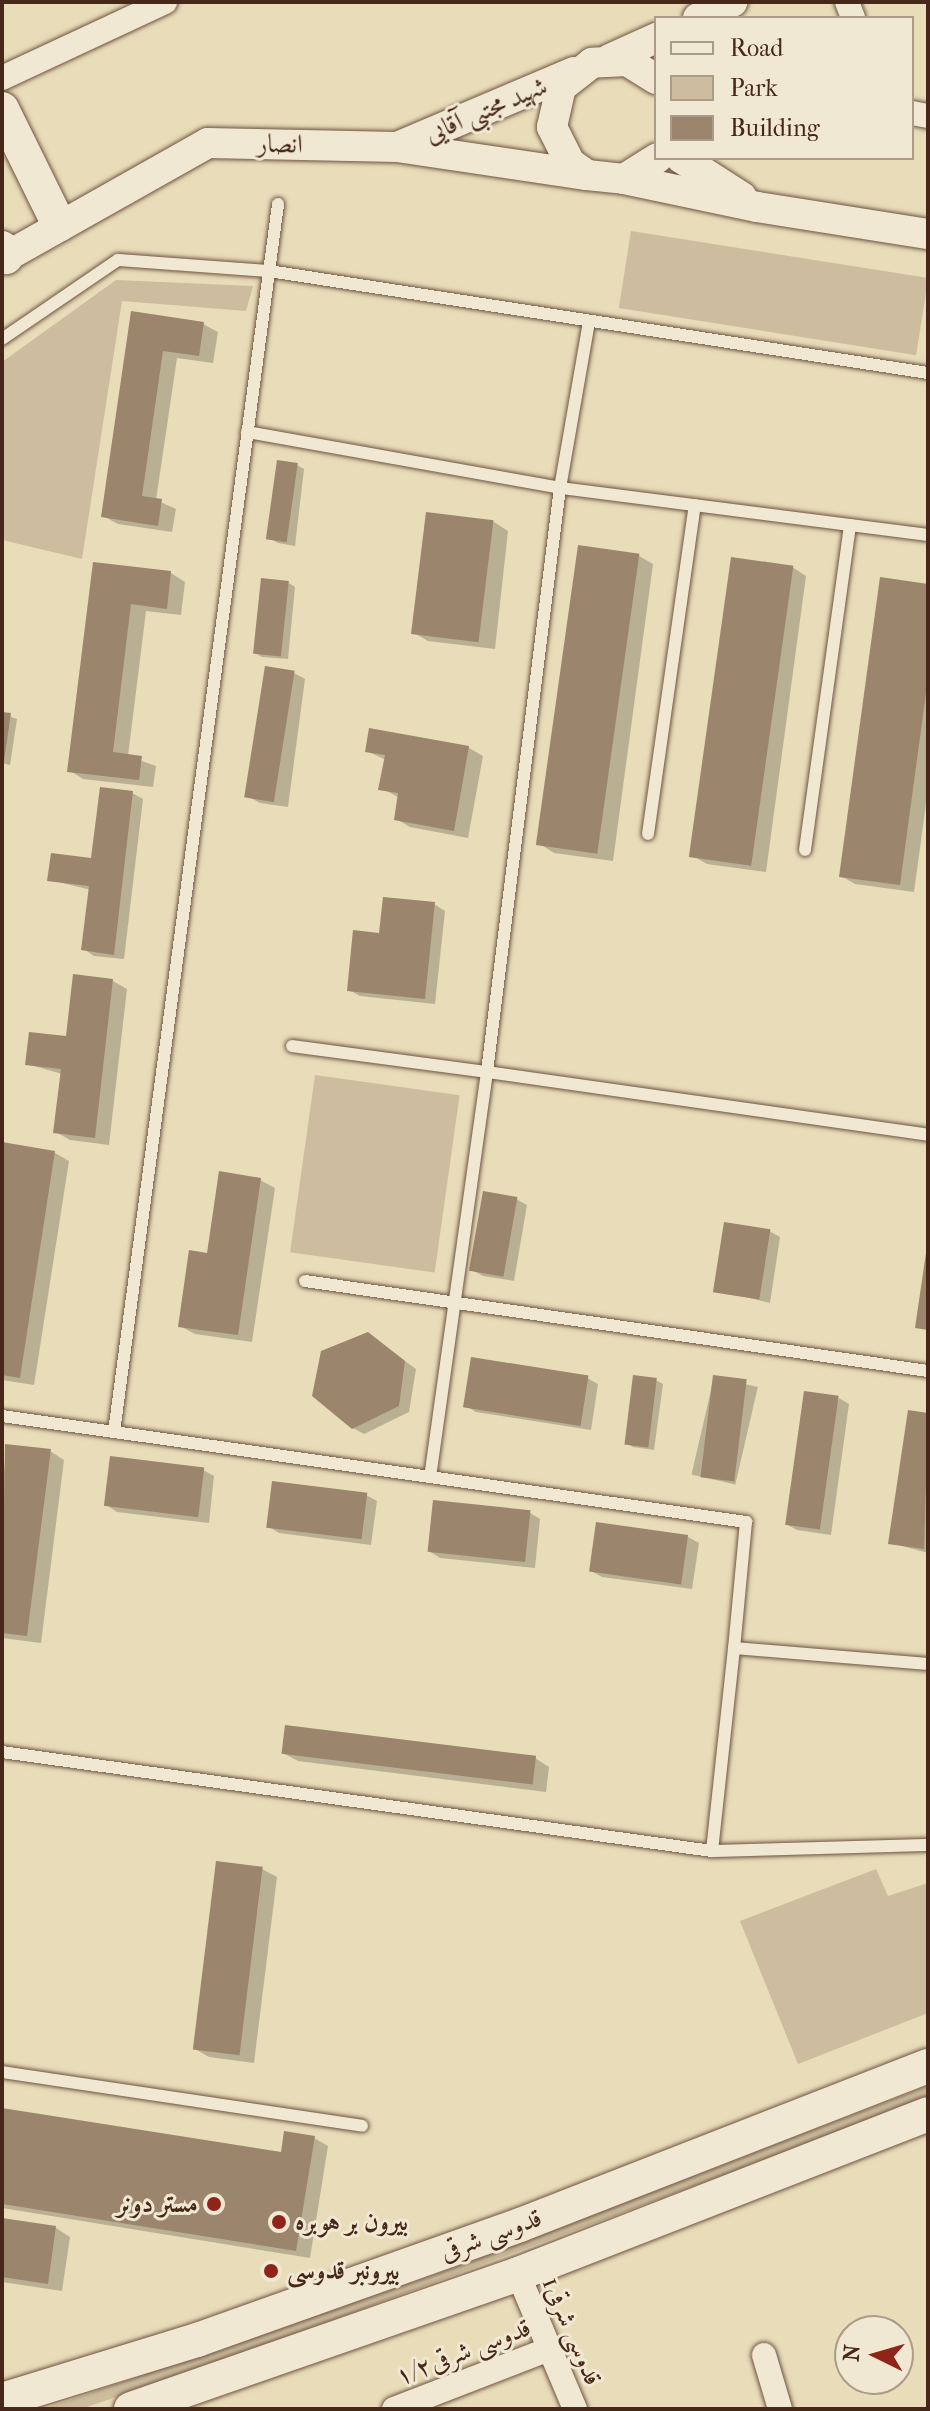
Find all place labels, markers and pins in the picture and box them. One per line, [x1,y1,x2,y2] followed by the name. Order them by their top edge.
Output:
[117,2188,198,2220] place label: مستر دونر
[205,2195,223,2213] marker: مستر دونر
[295,2206,408,2238] place label: بیرون بر هوبره
[270,2213,288,2231] marker: بیرون بر هوبره
[287,2255,400,2287] place label: بیرونبر قدوسی
[262,2262,280,2280] marker: بیرونبر قدوسی

